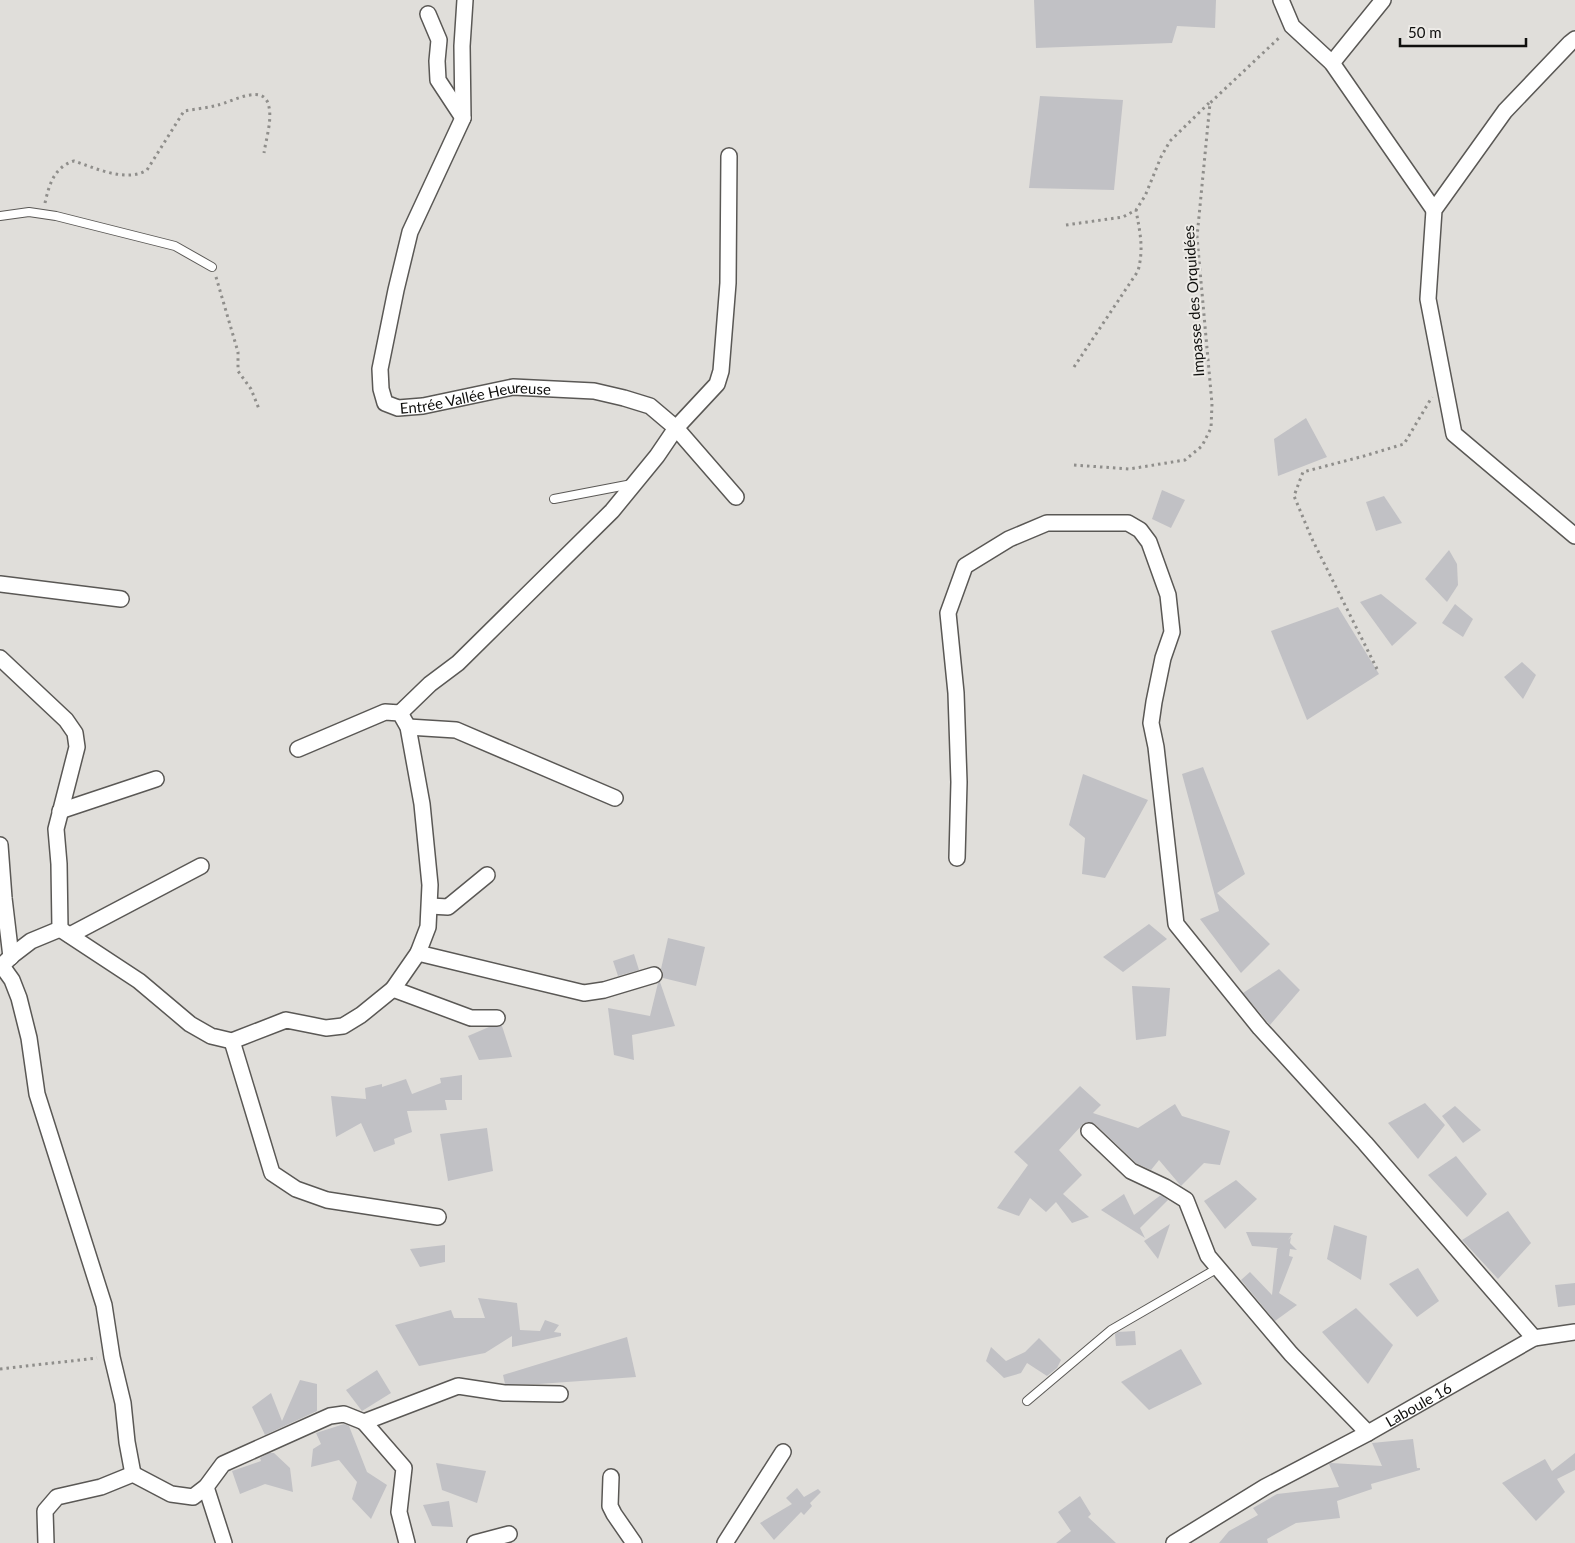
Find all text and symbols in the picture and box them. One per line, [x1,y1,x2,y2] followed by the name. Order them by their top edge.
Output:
[1400,15,1526,47] scale bar
[1408,23,1442,41] text: 50 m
[1179,225,1207,377] street label: Impasse des Orquidées
[399,378,551,417] street label: Entrée Vallée Heureuse
[1382,1378,1455,1430] street label: Laboule 16

